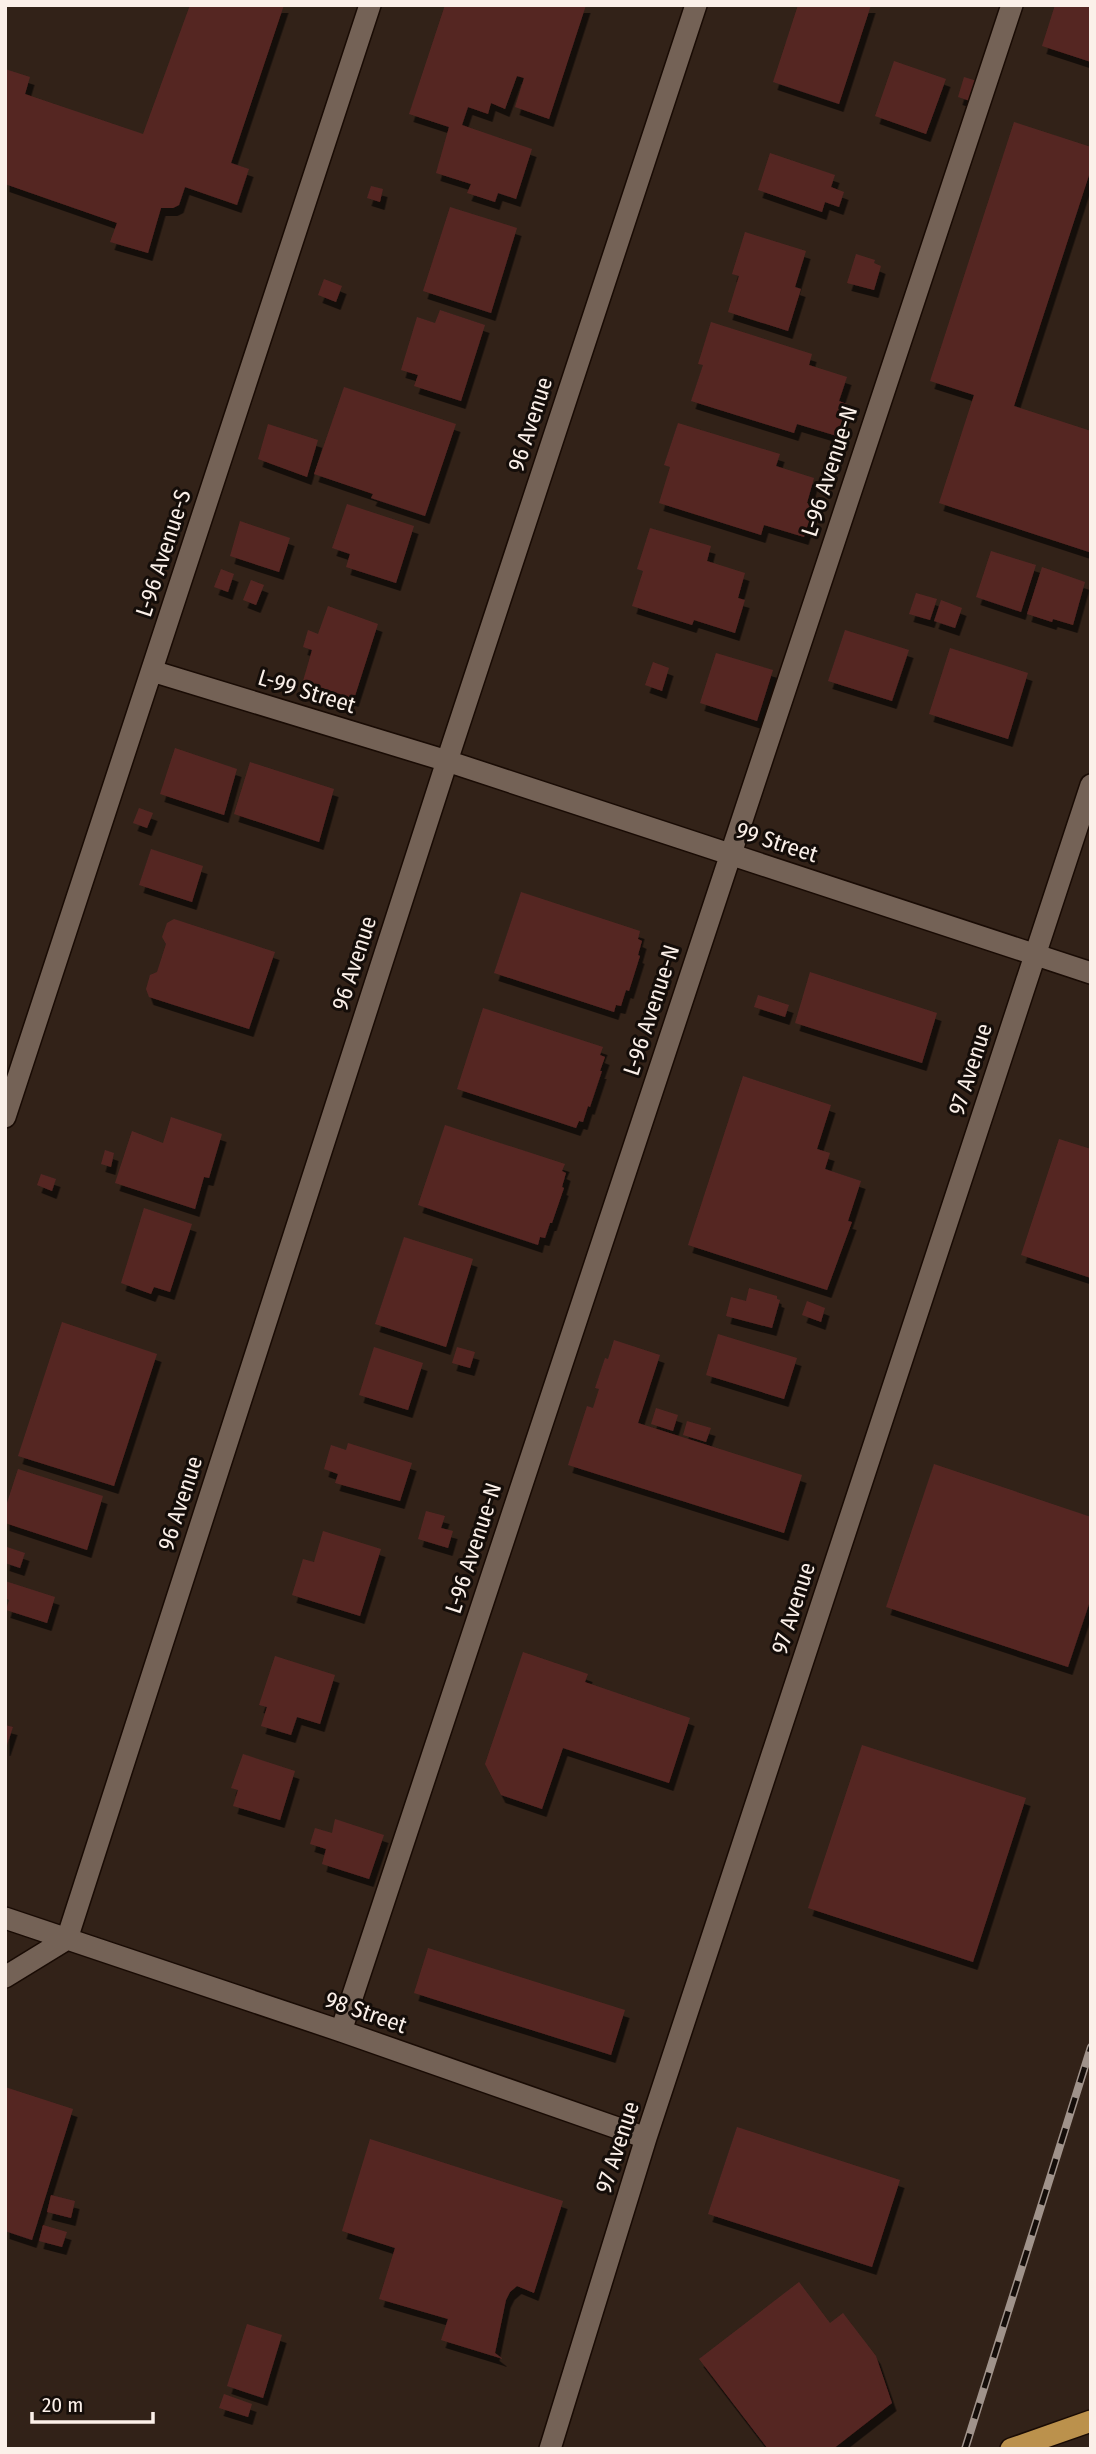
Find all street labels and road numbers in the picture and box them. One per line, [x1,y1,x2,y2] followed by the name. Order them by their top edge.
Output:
[502,373,558,475] street label: 96 Avenue
[795,402,863,540] street label: L-96 Avenue-N
[129,486,197,620] street label: L-96 Avenue-S
[255,663,360,719] street label: L-99 Street
[733,816,822,868] street label: 99 Street
[326,912,382,1014] street label: 96 Avenue
[617,941,685,1079] street label: L-96 Avenue-N
[942,1020,998,1118] street label: 97 Avenue
[152,1452,208,1554] street label: 96 Avenue
[439,1479,507,1617] street label: L-96 Avenue-N
[765,1559,821,1657] street label: 97 Avenue
[321,1985,411,2039] street label: 98 Street
[589,2098,645,2196] street label: 97 Avenue

